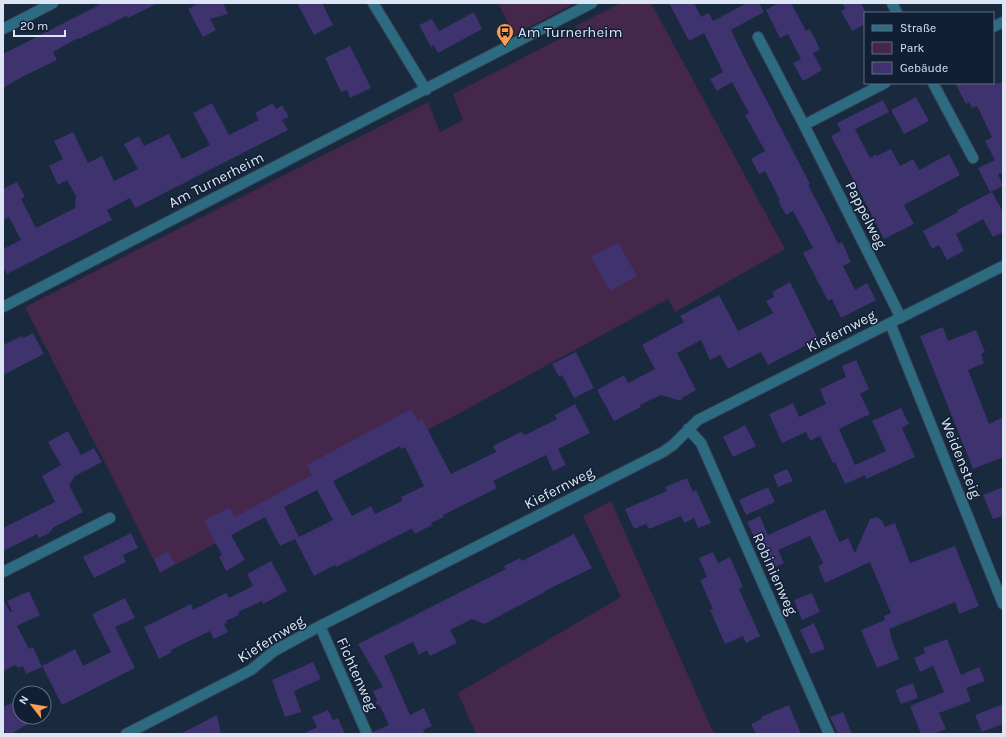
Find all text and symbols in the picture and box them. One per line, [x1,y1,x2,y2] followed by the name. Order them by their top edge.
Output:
[14,12,65,38] scale bar
[864,12,994,84] legend
[20,19,48,33] text: 20 m
[900,21,936,35] text: Straße
[495,22,515,47] bus stop icon: Am Turnerheim
[518,23,623,41] place label: Am Turnerheim
[900,41,925,55] text: Park
[900,61,948,75] text: Gebäude
[165,148,267,212] street label: Am Turnerheim
[841,178,891,252] street label: Pappelweg
[803,306,879,356] street label: Kiefernweg
[937,415,985,501] street label: Weidensteig
[521,463,597,513] street label: Kiefernweg
[749,530,801,618] street label: Robinienweg
[234,611,308,667] street label: Kiefernweg
[333,634,381,714] street label: Fichtenweg
[12,685,52,725] north arrow
[16,693,31,707] text: N

